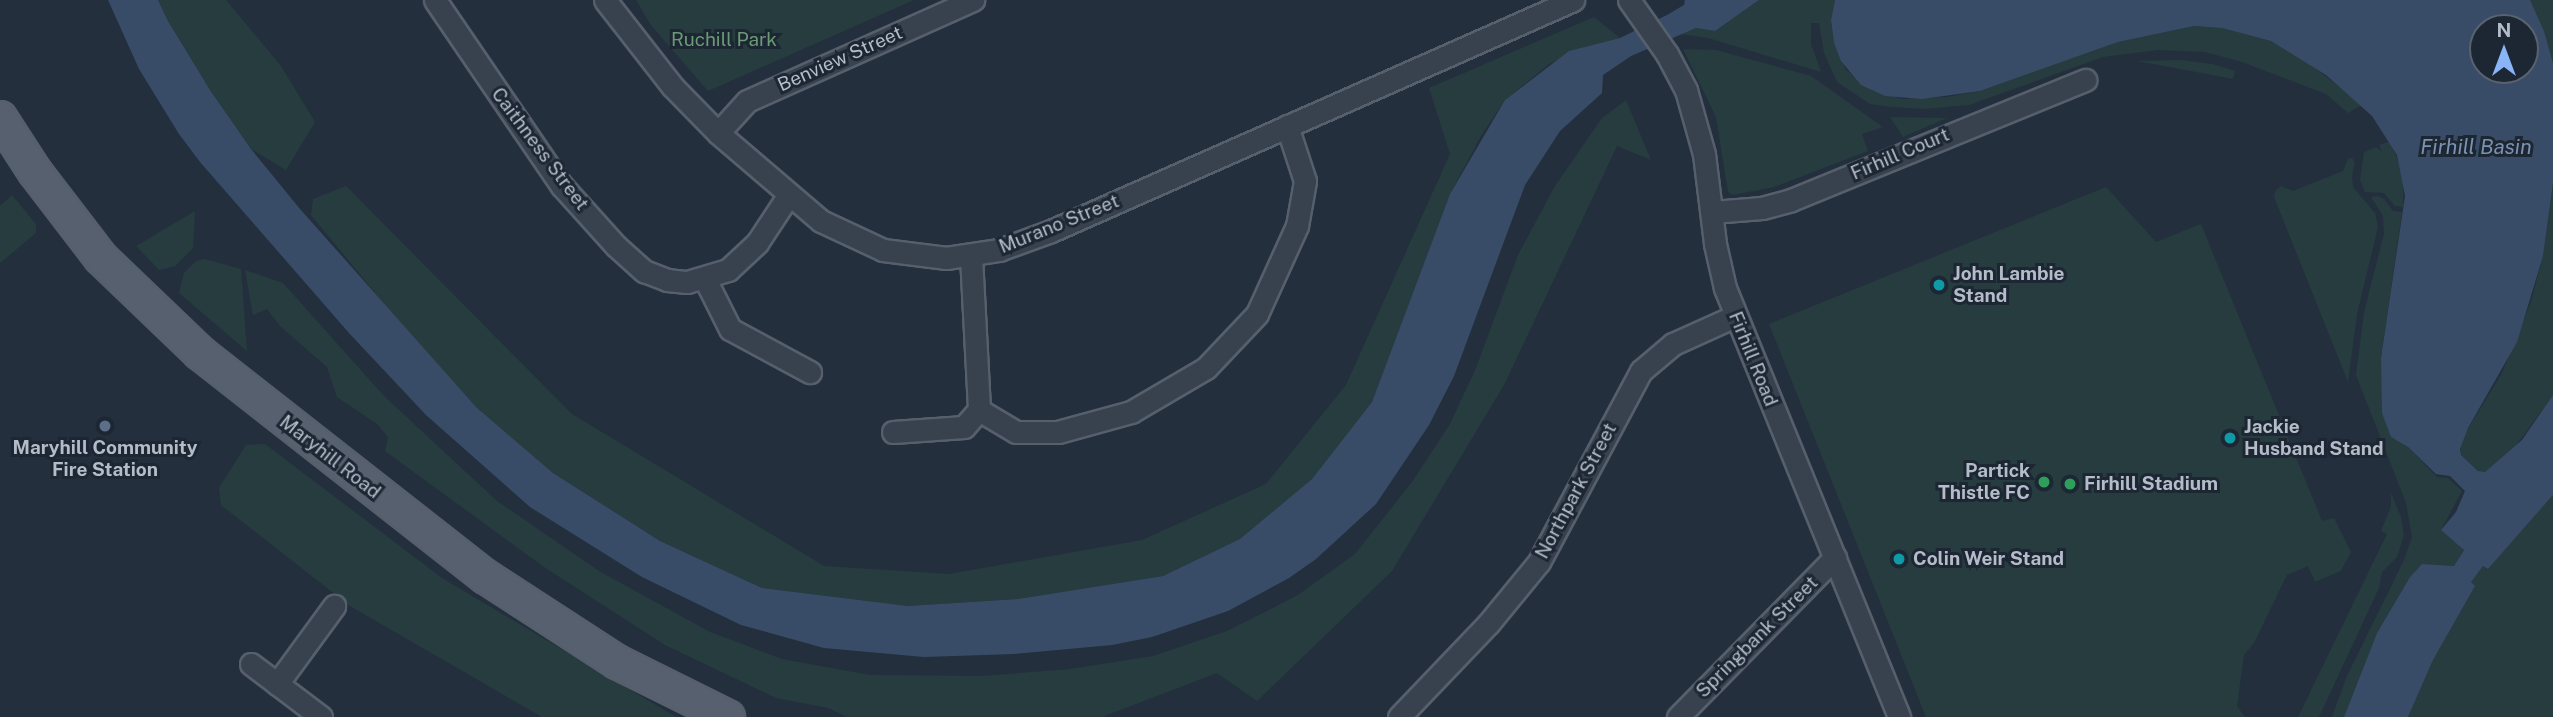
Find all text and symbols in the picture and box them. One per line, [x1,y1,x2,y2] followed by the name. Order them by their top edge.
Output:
[2469,14,2539,84] north arrow
[2497,19,2511,41] text: N
[774,21,906,97] street label: Benview Street
[671,29,777,51] park label: Ruchill Park
[487,83,593,215] street label: Caithness Street
[1847,123,1953,185] street label: Firhill Court
[2420,134,2532,160] water label: Firhill Basin
[996,190,1122,258] street label: Murano Street
[1953,263,2065,307] place label: John Lambie Stand
[1931,277,1947,293] marker: John Lambie Stand
[1724,308,1782,410] street label: Firhill Road
[275,411,385,503] street label: Maryhill Road
[2244,416,2384,460] place label: Jackie Husband Stand
[97,418,113,434] marker: Maryhill Community Fire Station
[1531,419,1621,563] street label: Northpark Street
[2222,430,2238,446] marker: Jackie Husband Stand
[13,437,197,481] place label: Maryhill Community Fire Station
[1938,460,2030,504] place label: Partick Thistle FC
[2084,473,2218,495] place label: Firhill Stadium
[2036,474,2052,490] marker: Partick Thistle FC
[2062,476,2078,492] marker: Firhill Stadium
[1913,548,2064,570] place label: Colin Weir Stand
[1891,551,1907,567] marker: Colin Weir Stand
[1691,571,1823,703] street label: Springbank Street

